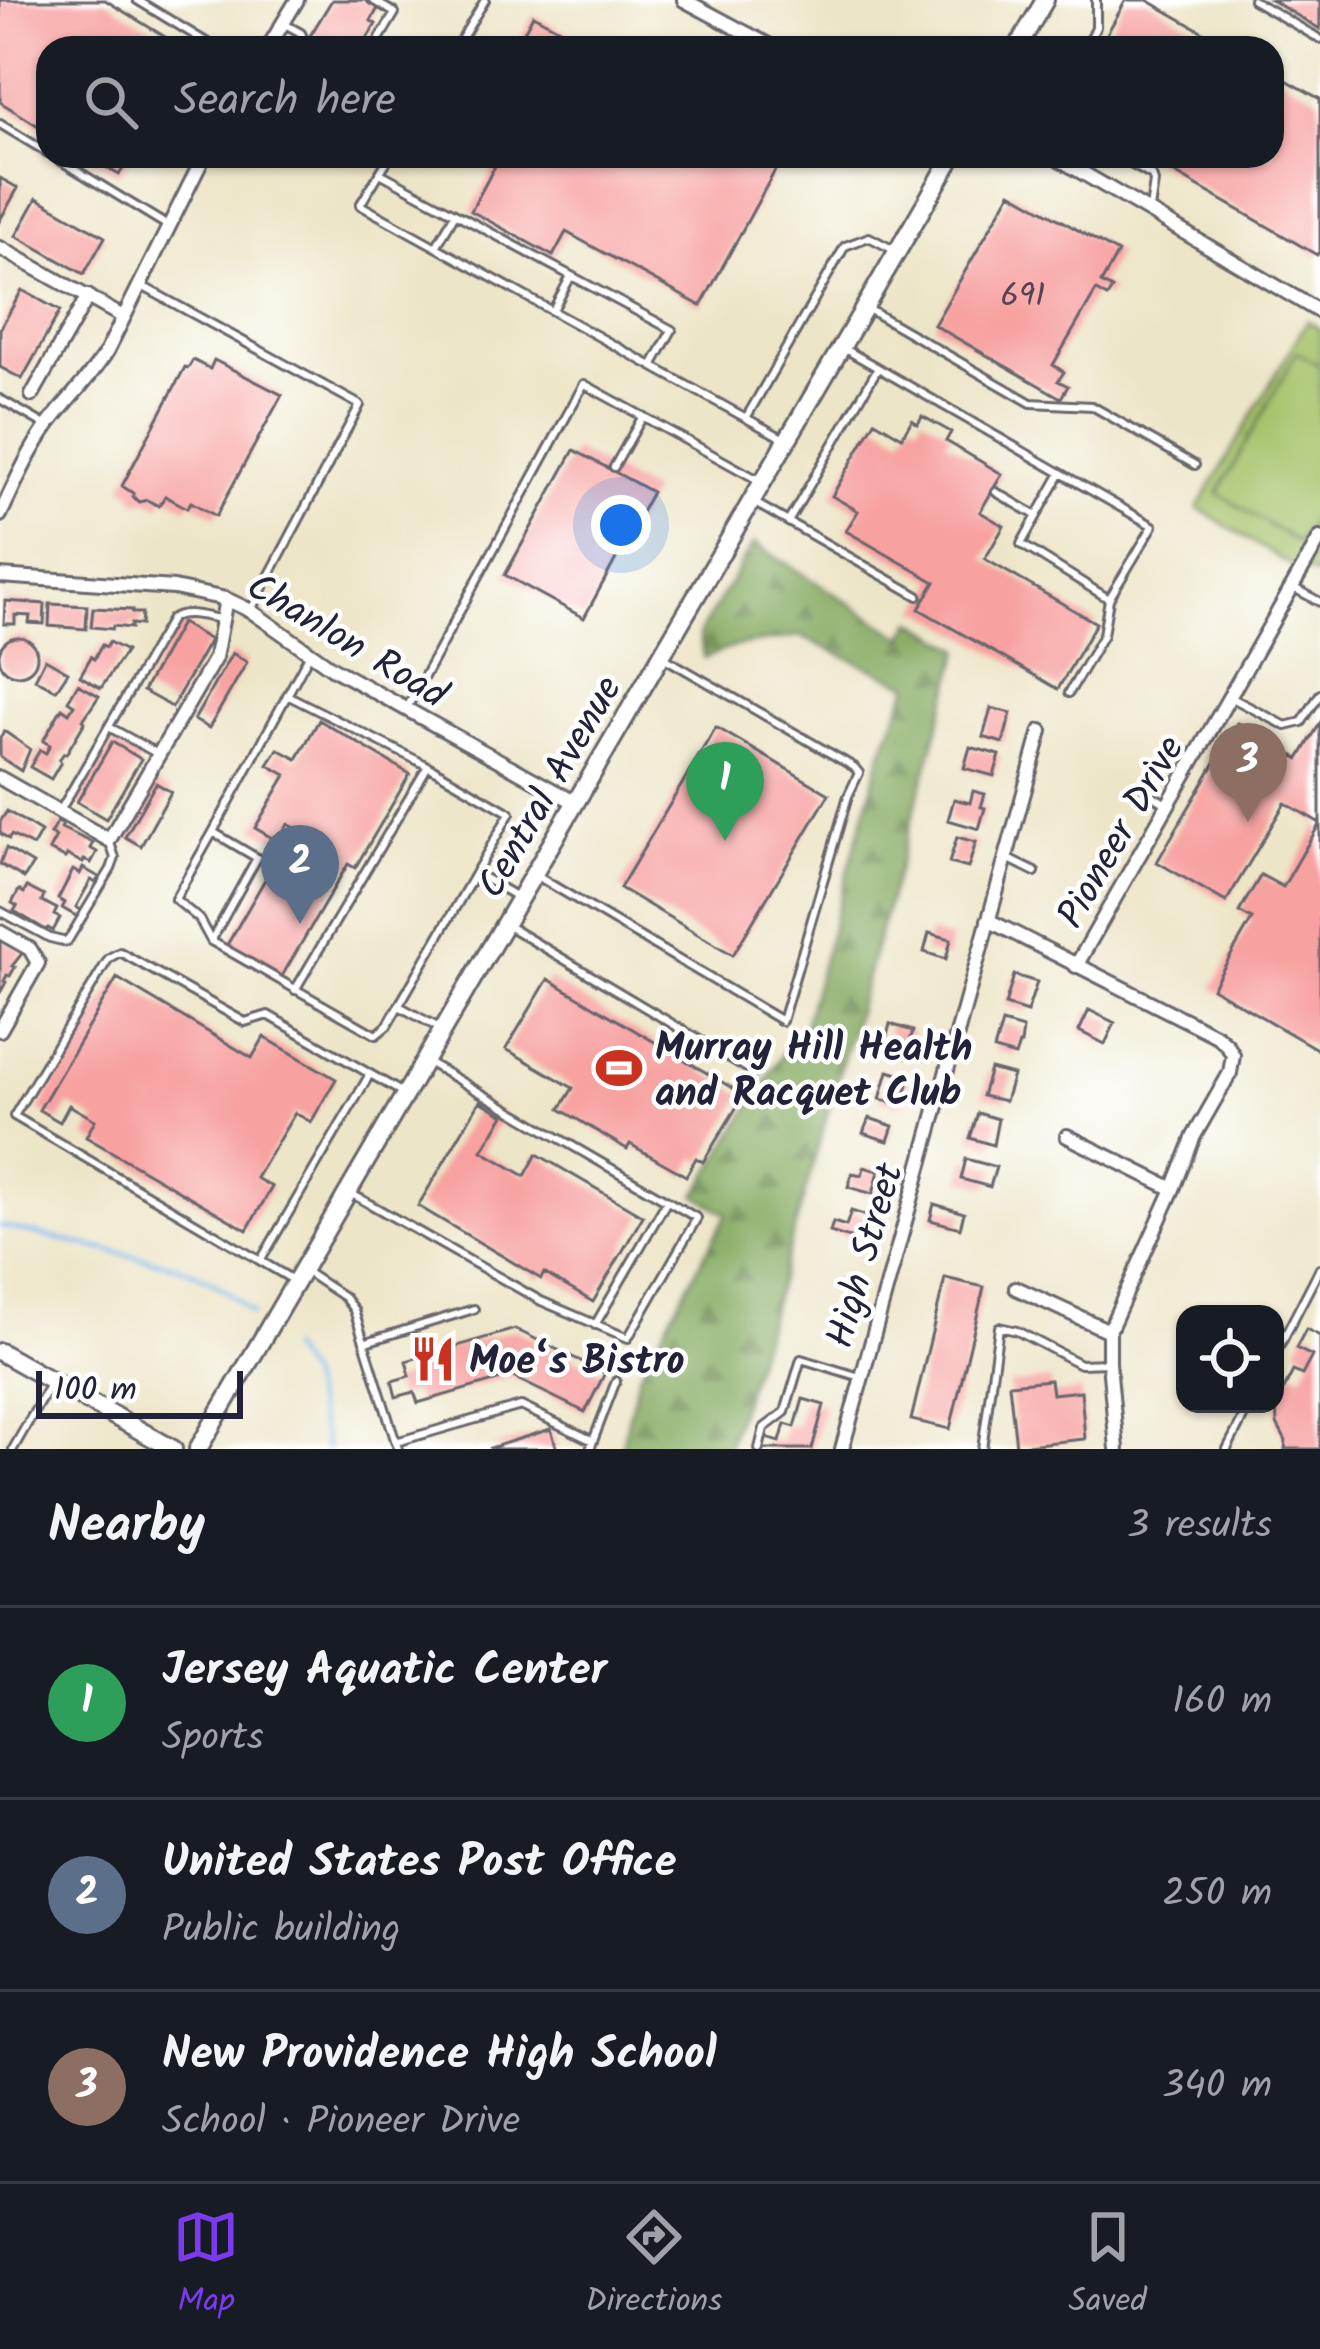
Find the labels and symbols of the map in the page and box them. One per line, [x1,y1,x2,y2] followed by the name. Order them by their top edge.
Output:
[1001,271,1045,324] house number: 691
[591,495,651,555] your location
[233,558,460,728] street label: Chanlon Road
[463,665,640,911] street label: Central Avenue
[1209,723,1287,822] pin: 3
[1042,725,1203,941] street label: Pioneer Drive
[686,742,764,841] pin: 1
[261,825,339,924] pin: 2
[655,1019,972,1126] place label: Murray Hill Health and Racquet Club
[594,1043,644,1093] sports icon: Murray Hill Health and Racquet Club
[811,1156,923,1356] street label: High Street
[469,1332,684,1394] place label: Moe‘s Bistro
[408,1334,458,1384] restaurant icon: Moe‘s Bistro
[36,1365,243,1418] scale bar

